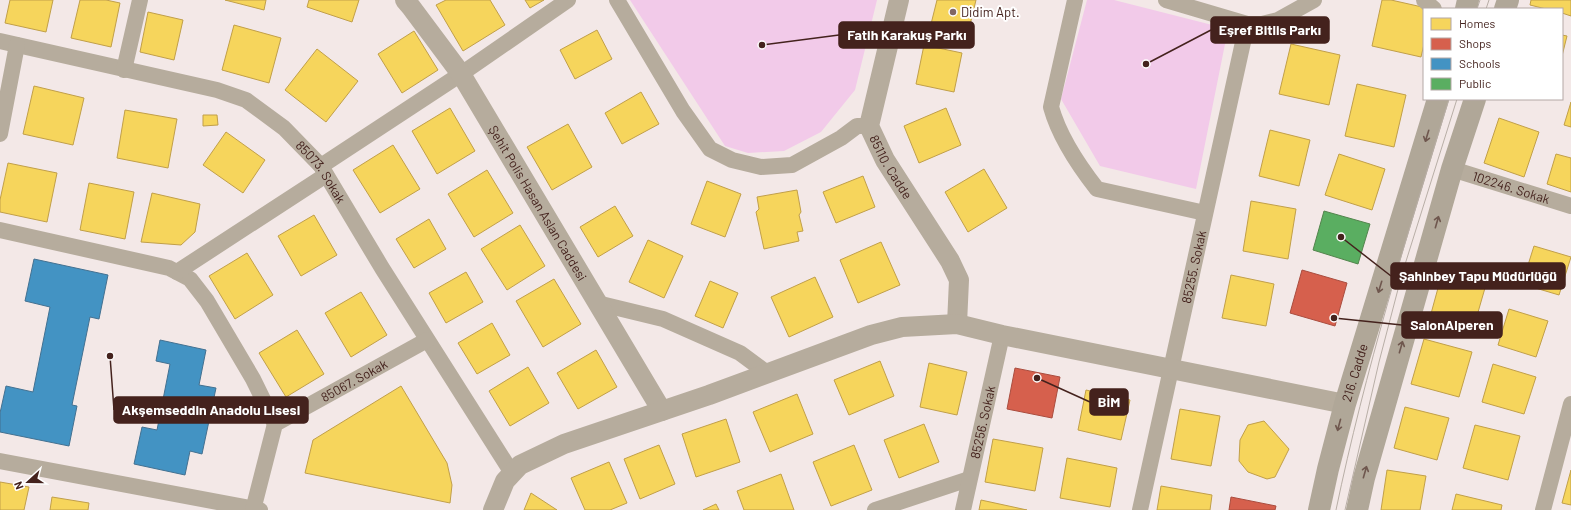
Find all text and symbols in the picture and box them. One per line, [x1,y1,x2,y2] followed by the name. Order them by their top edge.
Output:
[961,4,1020,20] place label: Didim Apt.
[948,7,958,17] marker: Didim Apt.
[1423,8,1563,100] legend
[1459,16,1496,30] text: Homes
[1211,17,1329,43] callout: Eşref Bitlis Parkı
[1219,21,1321,38] text: Eşref Bitlis Parkı
[839,22,974,48] callout: Fatih Karakuş Parkı
[847,26,967,43] text: Fatih Karakuş Parkı
[1459,36,1492,50] text: Shops
[1459,56,1500,70] text: Schools
[1459,76,1491,90] text: Public
[485,122,590,284] street label: Şehit Polis Hasan Aslan Caddesi
[1423,130,1430,143] one-way arrow
[866,132,916,202] street label: 85110. Cadde
[293,137,350,206] street label: 85073. Sokak
[1471,168,1552,207] street label: 102246. Sokak
[1434,216,1441,229] one-way arrow
[1178,228,1209,305] street label: 85255. Sokak
[1391,263,1565,289] callout: Şahinbey Tapu Müdürlüğü
[1399,267,1557,284] text: Şahinbey Tapu Müdürlüğü
[1376,281,1383,294] one-way arrow
[1402,312,1502,338] callout: SalonAlperen
[1410,316,1494,333] text: SalonAlperen
[1398,341,1405,354] one-way arrow
[1338,342,1371,404] street label: 216. Cadde
[318,355,390,405] street label: 85067. Sokak
[967,384,999,460] street label: 85256. Sokak
[1090,389,1128,415] callout: BİM
[1098,393,1120,410] text: BİM
[114,397,308,423] callout: Akşemseddin Anadolu Lisesi
[122,401,300,418] text: Akşemseddin Anadolu Lisesi
[1335,419,1342,432] one-way arrow
[8,462,48,502] north arrow
[1362,466,1369,479] one-way arrow
[11,480,26,492] text: N

